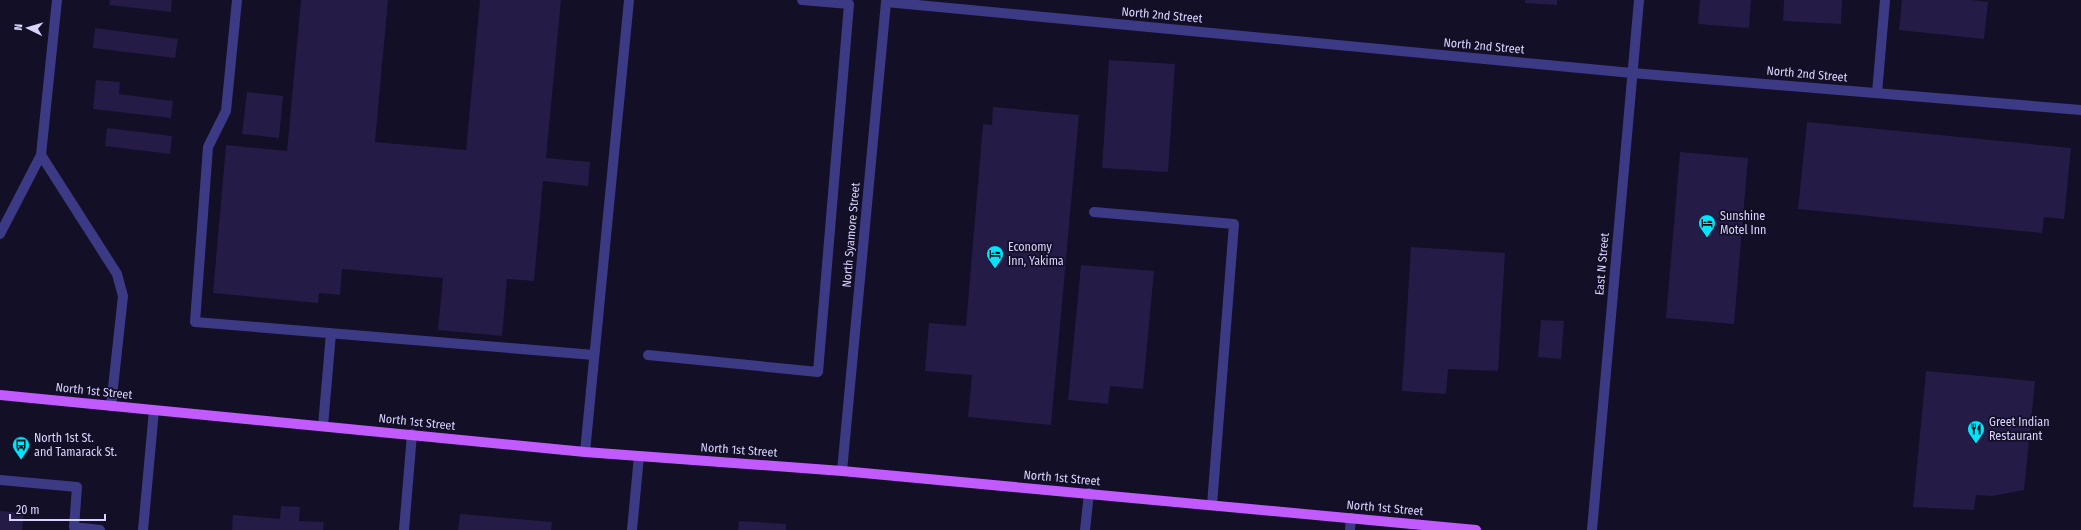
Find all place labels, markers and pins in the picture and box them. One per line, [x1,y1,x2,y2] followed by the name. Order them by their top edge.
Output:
[1720,209,1766,237] place label: Sunshine Motel Inn
[1697,213,1717,238] hotel icon: Sunshine Motel Inn
[1008,240,1064,268] place label: Economy Inn, Yakima
[985,244,1005,269] hotel icon: Economy Inn, Yakima
[1989,415,2049,443] place label: Greet Indian Restaurant
[1966,419,1986,444] restaurant icon: Greet Indian Restaurant
[34,431,118,459] place label: North 1st St. and Tamarack St.
[11,435,31,460] bus stop icon: North 1st St. and Tamarack St.

